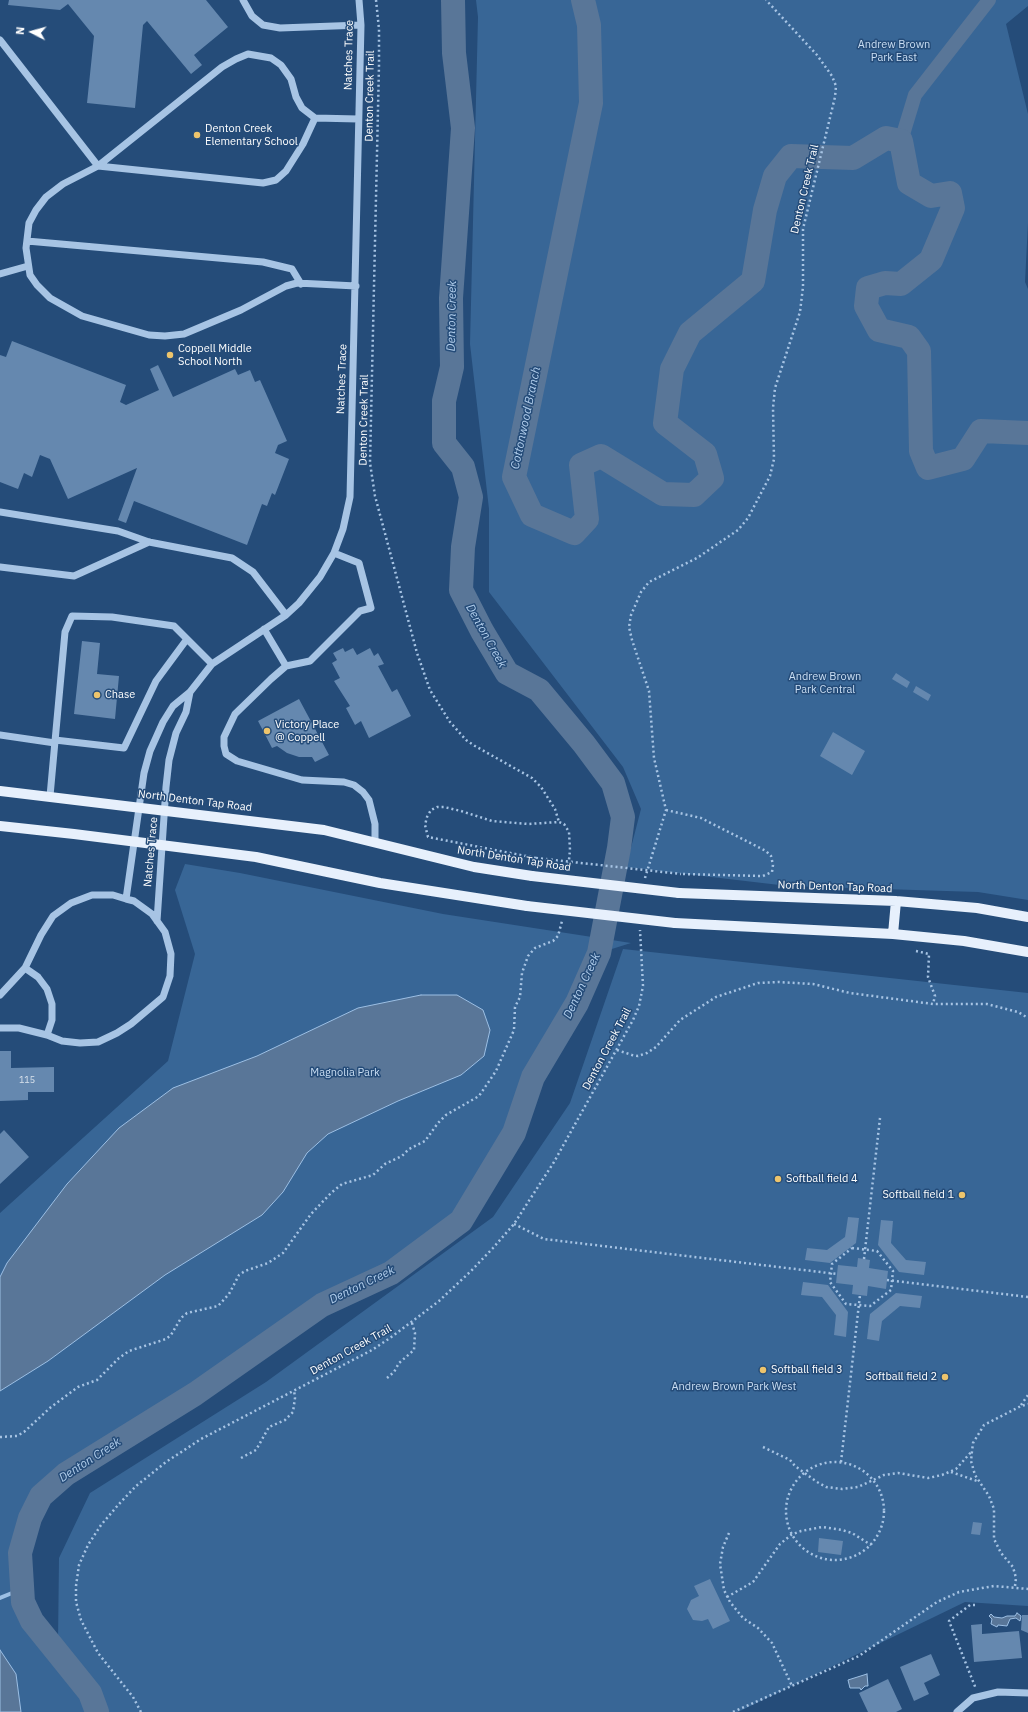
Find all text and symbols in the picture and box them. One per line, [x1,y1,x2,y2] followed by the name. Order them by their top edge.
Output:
[12,12,52,52] north arrow
[342,20,356,90] street label: Natches Trace
[13,26,27,35] text: N
[858,38,930,64] park label: Andrew Brown Park East
[363,50,377,142] street label: Denton Creek Trail
[205,122,298,148] place label: Denton Creek Elementary School
[192,130,202,140] marker: Denton Creek Elementary School
[788,143,822,235] street label: Denton Creek Trail
[444,281,460,351] water label: Denton Creek
[178,342,252,368] place label: Coppell Middle School North
[334,344,350,414] street label: Natches Trace
[165,350,175,360] marker: Coppell Middle School North
[508,365,544,471] water label: Cottonwood Branch
[357,374,371,466] street label: Denton Creek Trail
[463,602,509,670] water label: Denton Creek
[789,670,861,696] park label: Andrew Brown Park Central
[105,688,135,702] place label: Chase
[92,690,102,700] marker: Chase
[275,718,339,744] place label: Victory Place @ Coppell
[262,726,272,736] marker: Victory Place @ Coppell
[137,787,253,815] street label: North Denton Tap Road
[141,816,161,888] street label: Natches Trace
[456,843,572,875] street label: North Denton Tap Road
[777,878,893,896] street label: North Denton Tap Road
[561,951,603,1021] water label: Denton Creek
[580,1006,634,1092] street label: Denton Creek Trail
[310,1066,380,1080] park label: Magnolia Park
[19,1075,35,1085] house number: 115
[786,1172,858,1186] place label: Softball field 4
[773,1174,783,1184] marker: Softball field 4
[882,1188,954,1202] place label: Softball field 1
[957,1190,967,1200] marker: Softball field 1
[327,1263,397,1307] water label: Denton Creek
[308,1322,394,1378] street label: Denton Creek Trail
[771,1363,843,1377] place label: Softball field 3
[758,1365,768,1375] marker: Softball field 3
[865,1370,937,1384] place label: Softball field 2
[940,1372,950,1382] marker: Softball field 2
[672,1380,796,1394] park label: Andrew Brown Park West
[56,1435,124,1485] water label: Denton Creek

